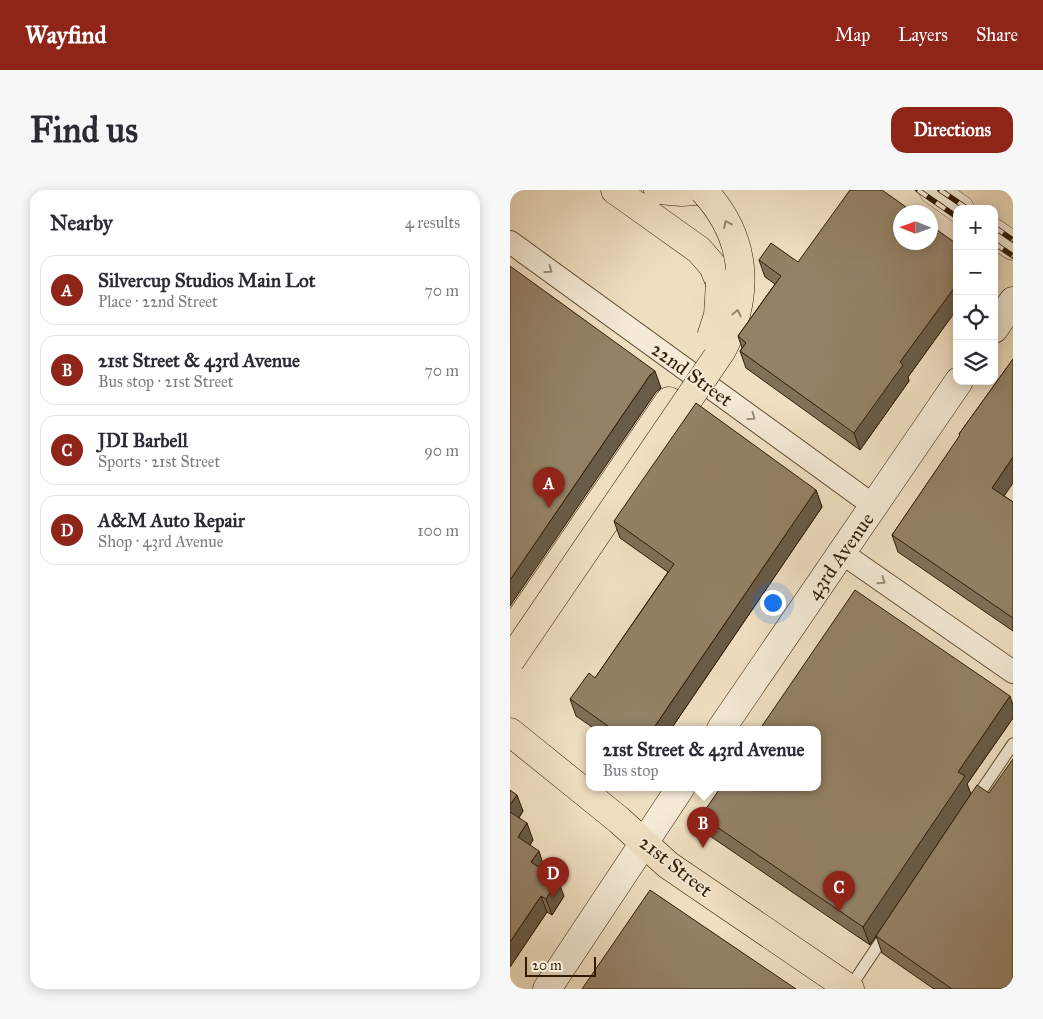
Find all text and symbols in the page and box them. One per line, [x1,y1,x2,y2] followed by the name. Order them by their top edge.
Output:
[25,20,107,50] text: Wayfind
[835,24,870,46] text: Map
[898,24,948,46] text: Layers
[976,24,1018,46] text: Share
[891,107,1013,153] button: Directions
[30,109,138,152] text: Find us
[893,205,938,250] north arrow
[953,205,998,385] map controls
[953,205,998,250] button: +
[50,210,113,236] text: Nearby
[405,213,460,232] text: 4 results
[723,220,733,229] one-way arrow
[953,250,998,295] button: −
[544,264,553,273] one-way arrow
[98,269,316,292] text: Silvercup Studios Main Lot
[62,281,72,300] text: A
[424,281,459,300] text: 70 m
[98,292,218,311] text: Place · 22nd Street
[953,295,998,340] button: locate
[731,308,742,317] one-way arrow
[647,337,737,411] street label: 22nd Street
[953,340,998,385] button: layers
[98,349,300,372] text: 21st Street & 43rd Avenue
[62,361,72,380] text: B
[424,361,459,380] text: 70 m
[98,372,233,391] text: Bus stop · 21st Street
[746,411,756,420] one-way arrow
[98,429,188,452] text: JDI Barbell
[62,441,72,460] text: C
[424,441,459,460] text: 90 m
[98,452,220,471] text: Sports · 21st Street
[533,467,565,508] pin: A
[801,508,879,604] street label: 43rd Avenue
[98,509,245,532] text: A&M Auto Repair
[61,521,73,540] text: D
[417,521,459,540] text: 100 m
[98,532,223,551] text: Shop · 43rd Avenue
[876,575,886,584] one-way arrow
[760,590,786,616] your location
[586,726,821,791] popup
[602,738,805,761] text: 21st Street & 43rd Avenue
[602,761,659,780] text: Bus stop
[687,807,719,848] pin: B
[635,830,717,902] street label: 21st Street
[537,857,569,898] pin: D
[823,871,855,912] pin: C
[525,954,596,977] scale bar
[532,957,562,974] text: 20 m

